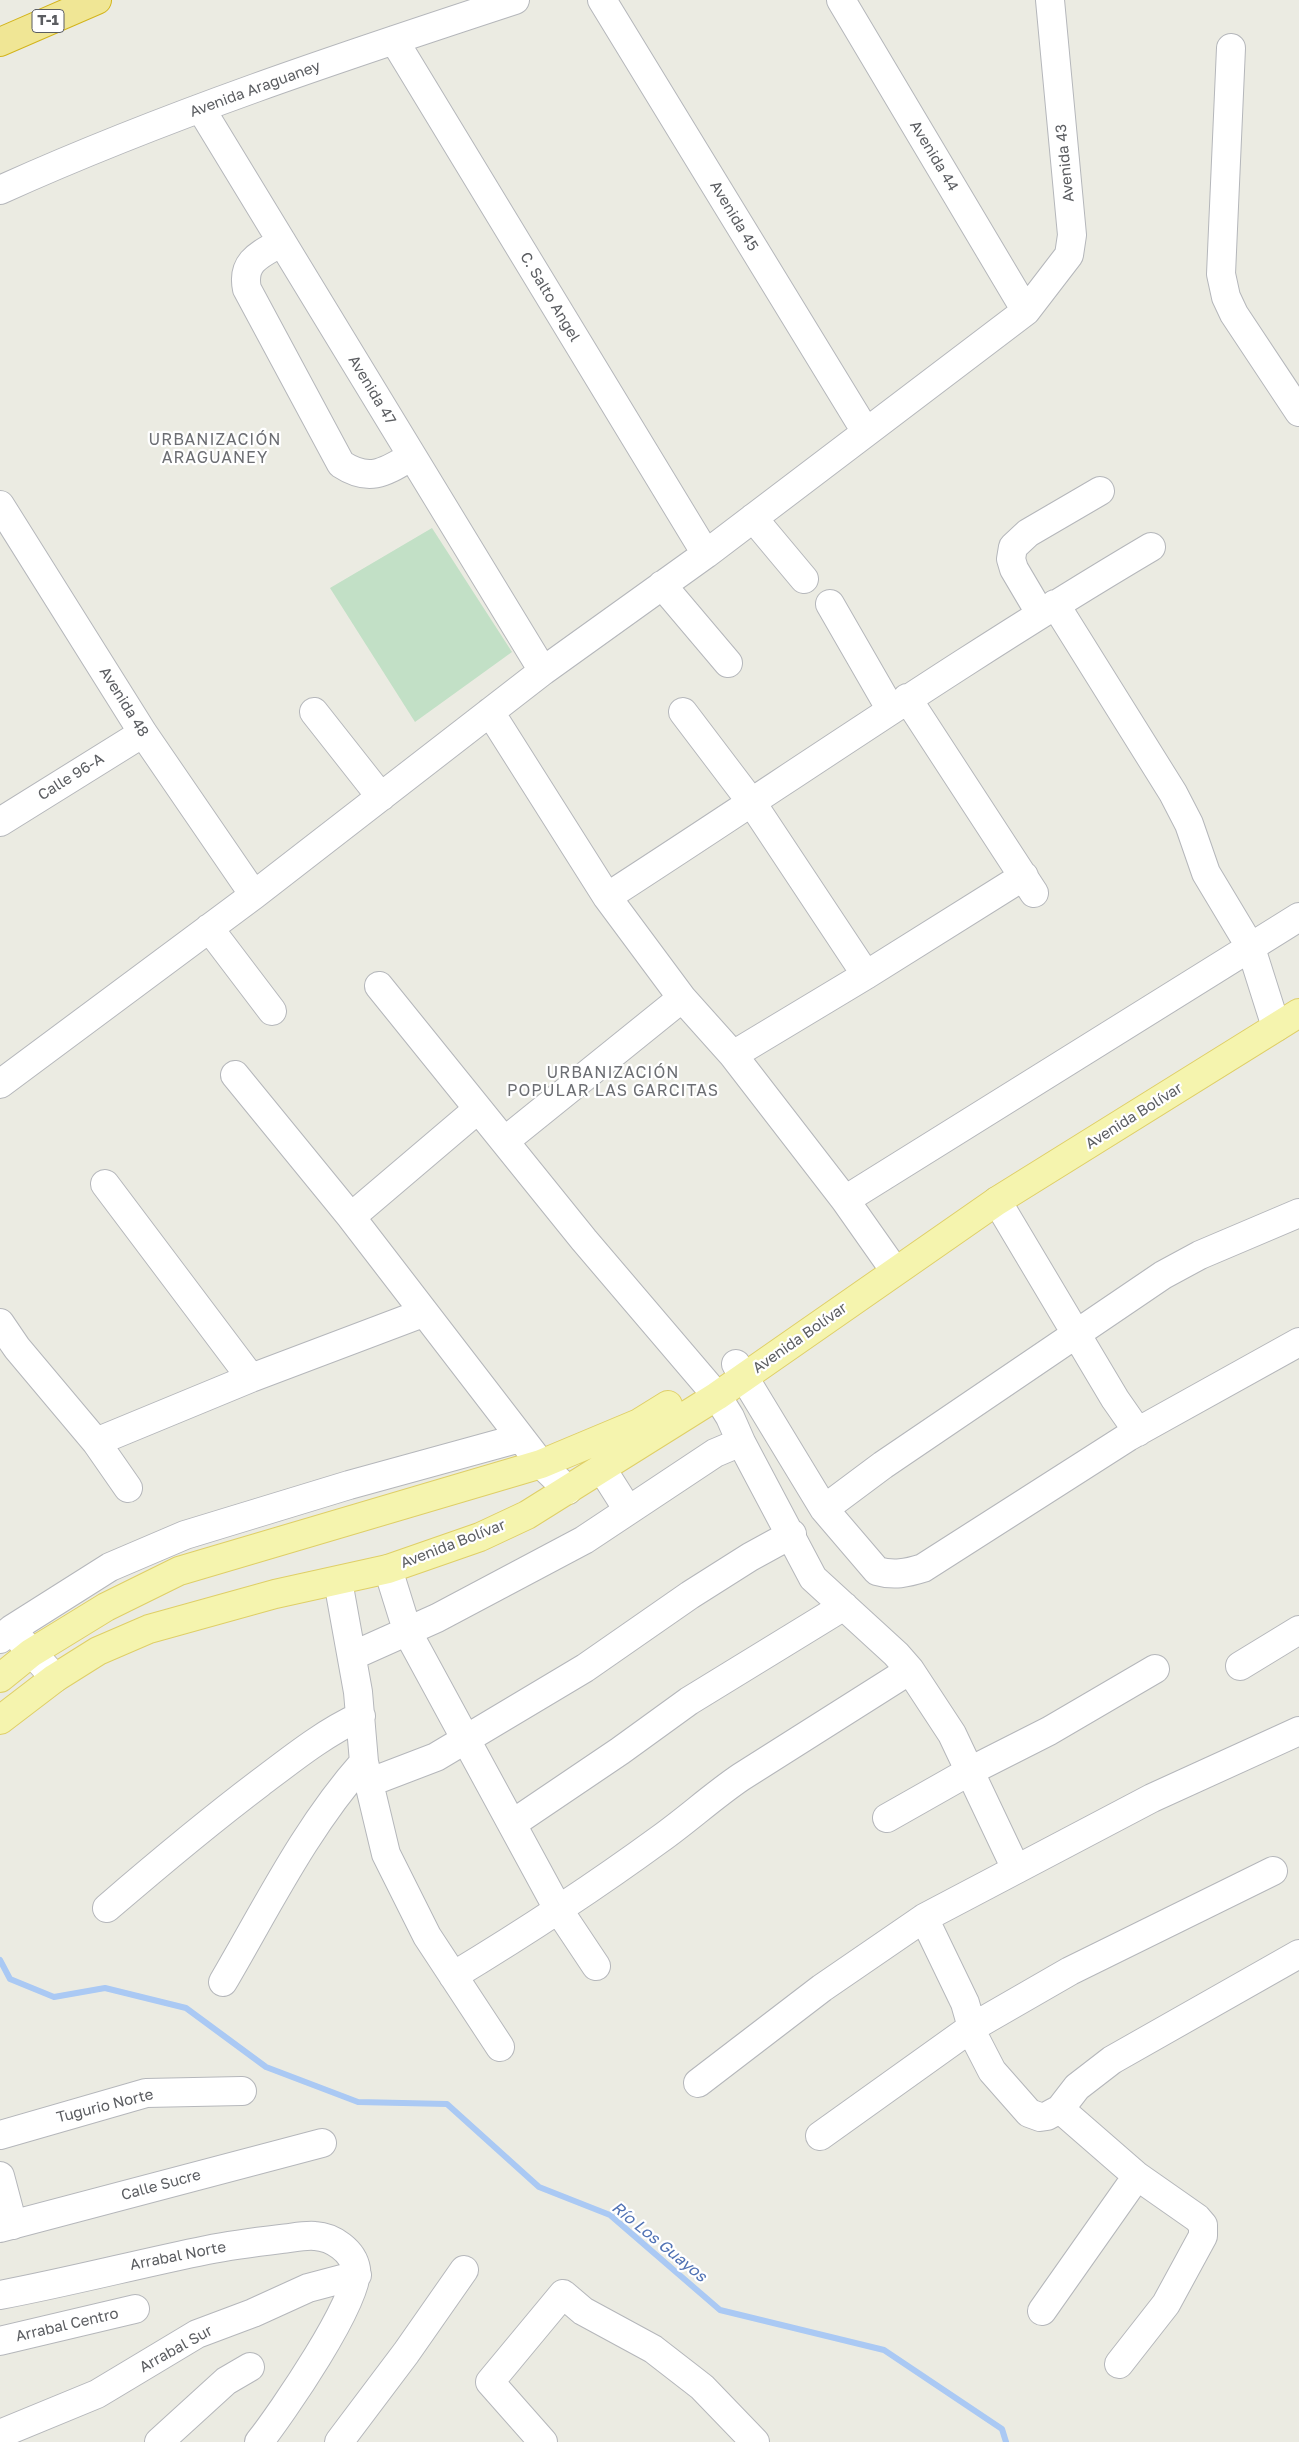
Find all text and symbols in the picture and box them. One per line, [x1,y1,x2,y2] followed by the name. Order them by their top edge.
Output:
[32,10,64,32] road number: T-1
[187,57,323,121] street label: Avenida Araguaney
[906,118,962,194] street label: Avenida 44
[1052,123,1078,203] street label: Avenida 43
[706,178,762,254] street label: Avenida 45
[516,249,584,345] street label: C. Salto Angel
[344,352,400,428] street label: Avenida 47
[147,430,283,468] district label: URBANIZACIÓN ARAGUANEY
[95,664,153,740] street label: Avenida 48
[35,750,107,804] street label: Calle 96-A
[505,1063,721,1101] district label: URBANIZACIÓN POPULAR LAS GARCITAS
[1082,1079,1186,1153] street label: Avenida Bolívar
[749,1299,851,1377] street label: Avenida Bolívar
[398,1516,508,1572] street label: Avenida Bolívar
[55,2085,155,2127] street label: Tugurio Norte
[119,2166,203,2204] street label: Calle Sucre
[608,2198,710,2286] water label: Río Los Guayos
[128,2238,228,2274] street label: Arrabal Norte
[14,2304,120,2346] street label: Arrabal Centro
[136,2322,216,2376] street label: Arrabal Sur

